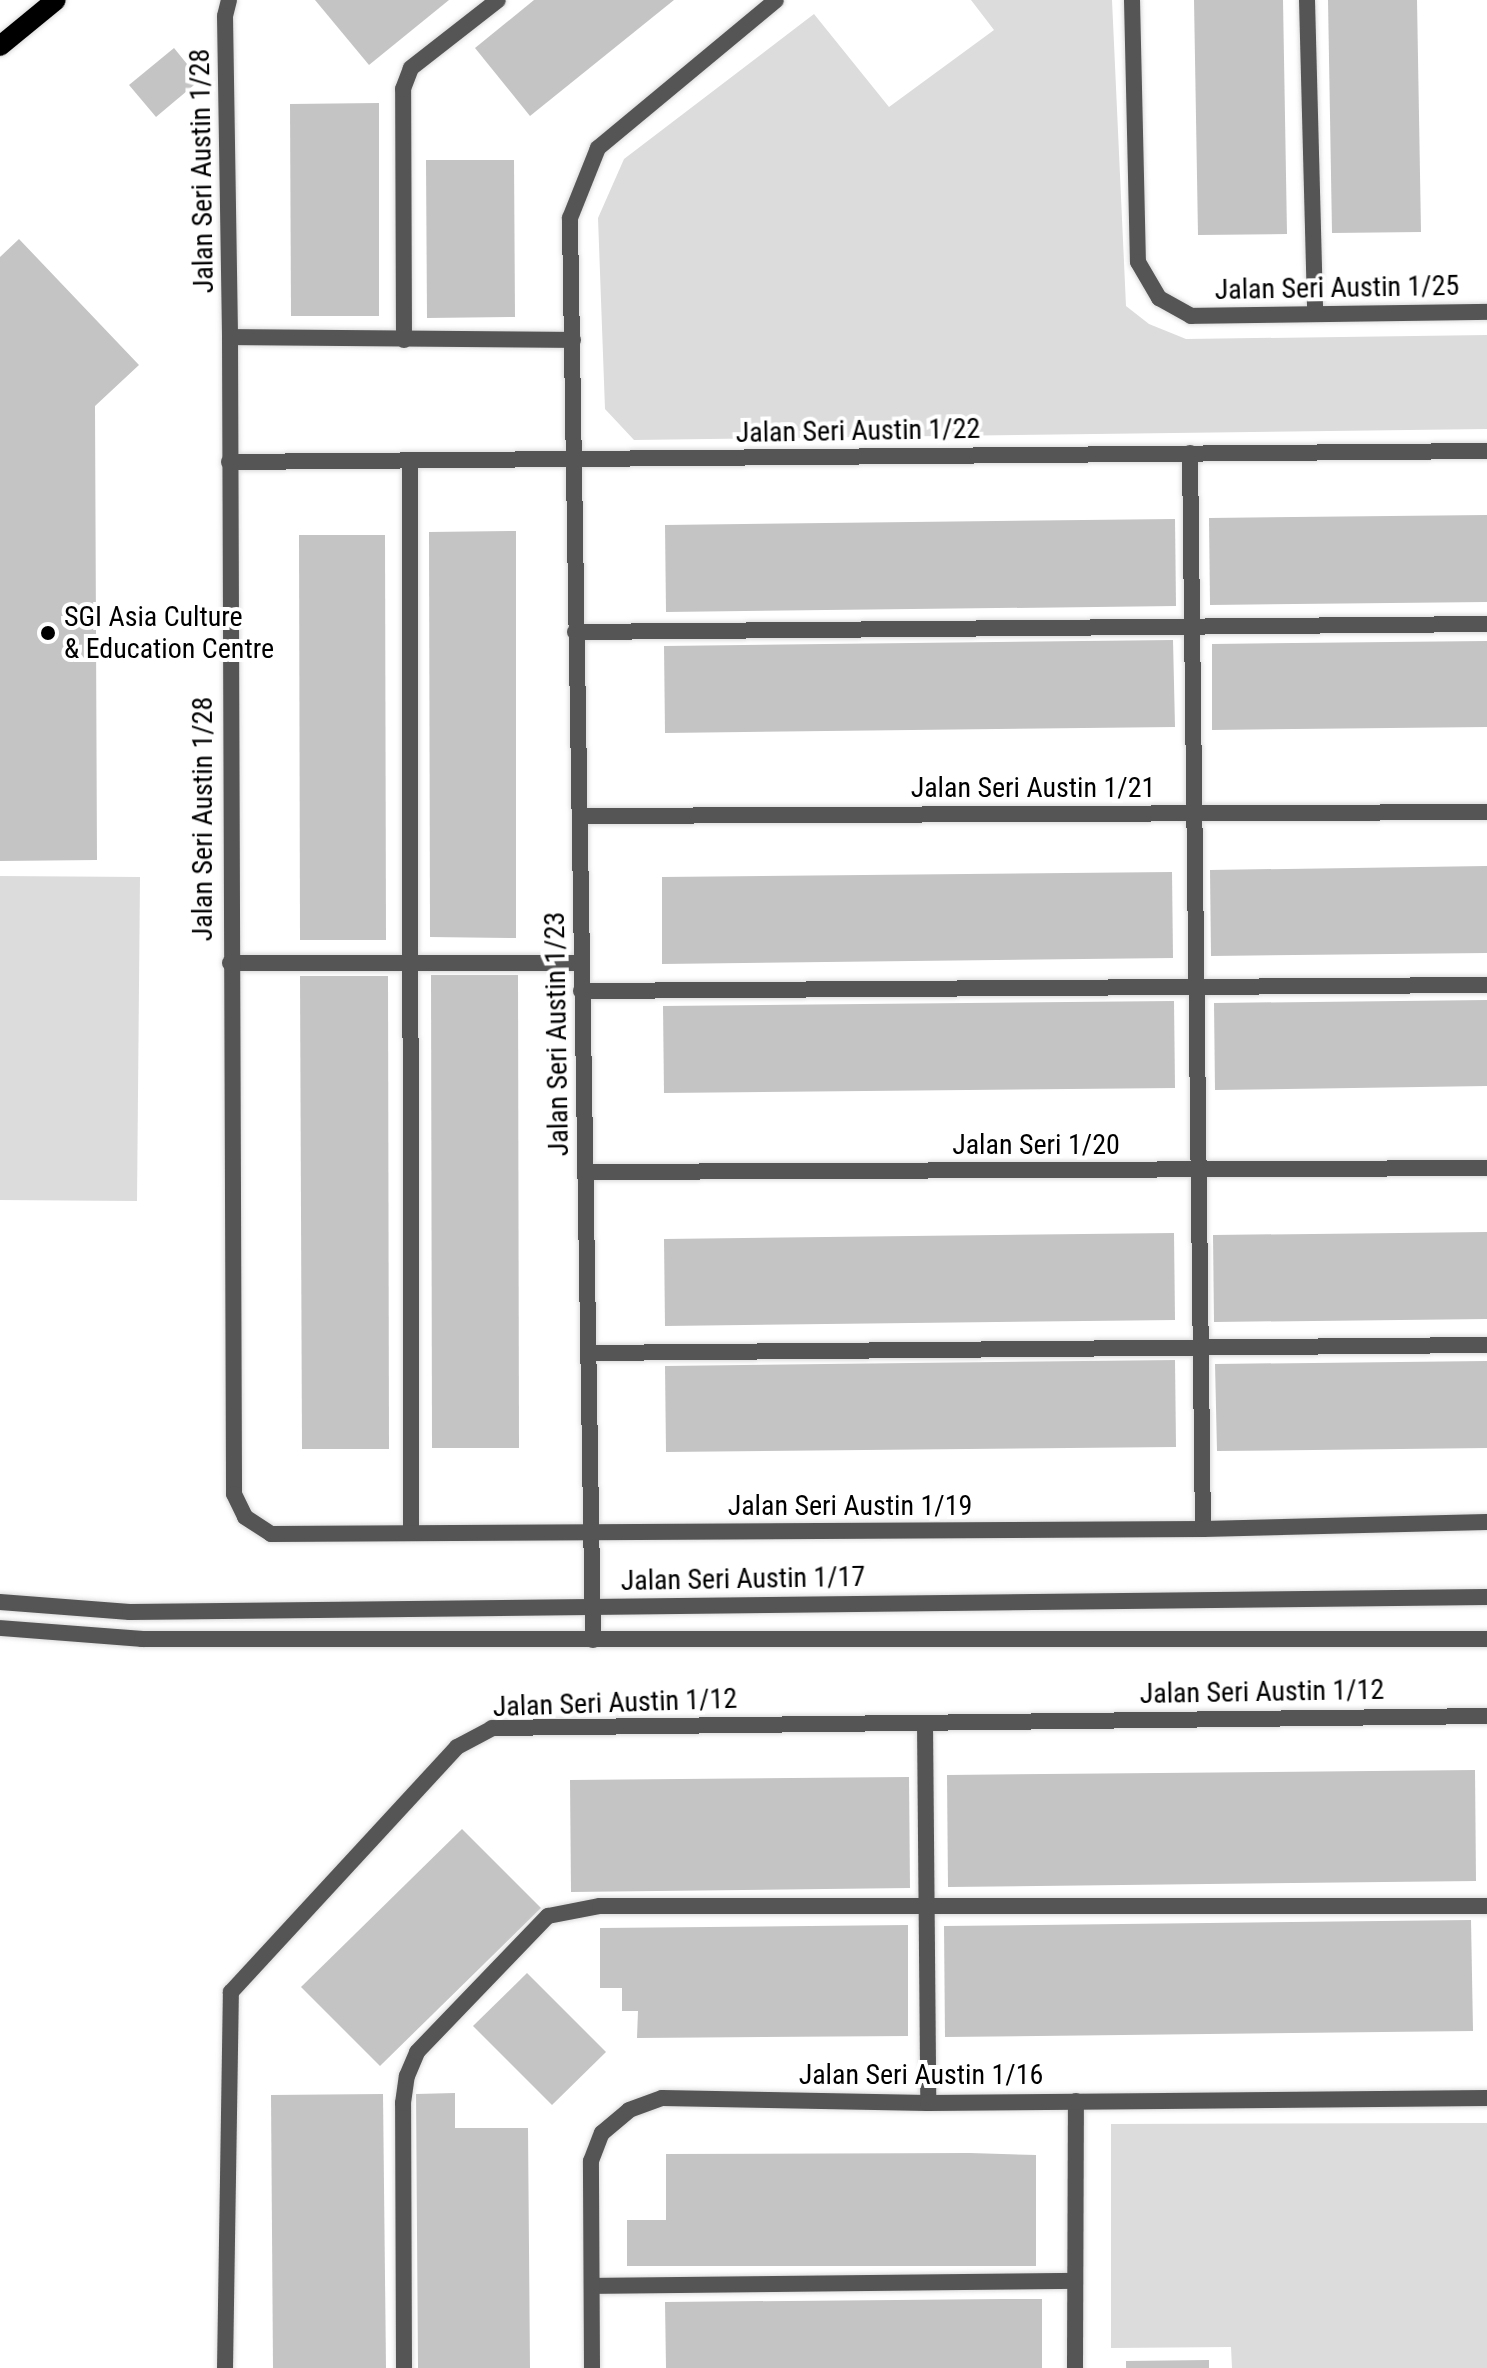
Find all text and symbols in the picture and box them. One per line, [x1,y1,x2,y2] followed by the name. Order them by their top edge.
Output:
[183,48,221,294] street label: Jalan Seri Austin 1/28
[1214,269,1460,307] street label: Jalan Seri Austin 1/25
[735,412,981,450] street label: Jalan Seri Austin 1/22
[64,600,274,666] place label: SGI Asia Culture & Education Centre
[39,624,57,642] marker: SGI Asia Culture & Education Centre
[186,697,220,941] street label: Jalan Seri Austin 1/28
[911,771,1155,805] street label: Jalan Seri Austin 1/21
[538,911,576,1157] street label: Jalan Seri Austin 1/23
[952,1128,1120,1162] street label: Jalan Seri 1/20
[728,1489,972,1523] street label: Jalan Seri Austin 1/19
[620,1560,866,1598] street label: Jalan Seri Austin 1/17
[1139,1673,1385,1711] street label: Jalan Seri Austin 1/12
[492,1682,738,1724] street label: Jalan Seri Austin 1/12
[799,2058,1043,2092] street label: Jalan Seri Austin 1/16

